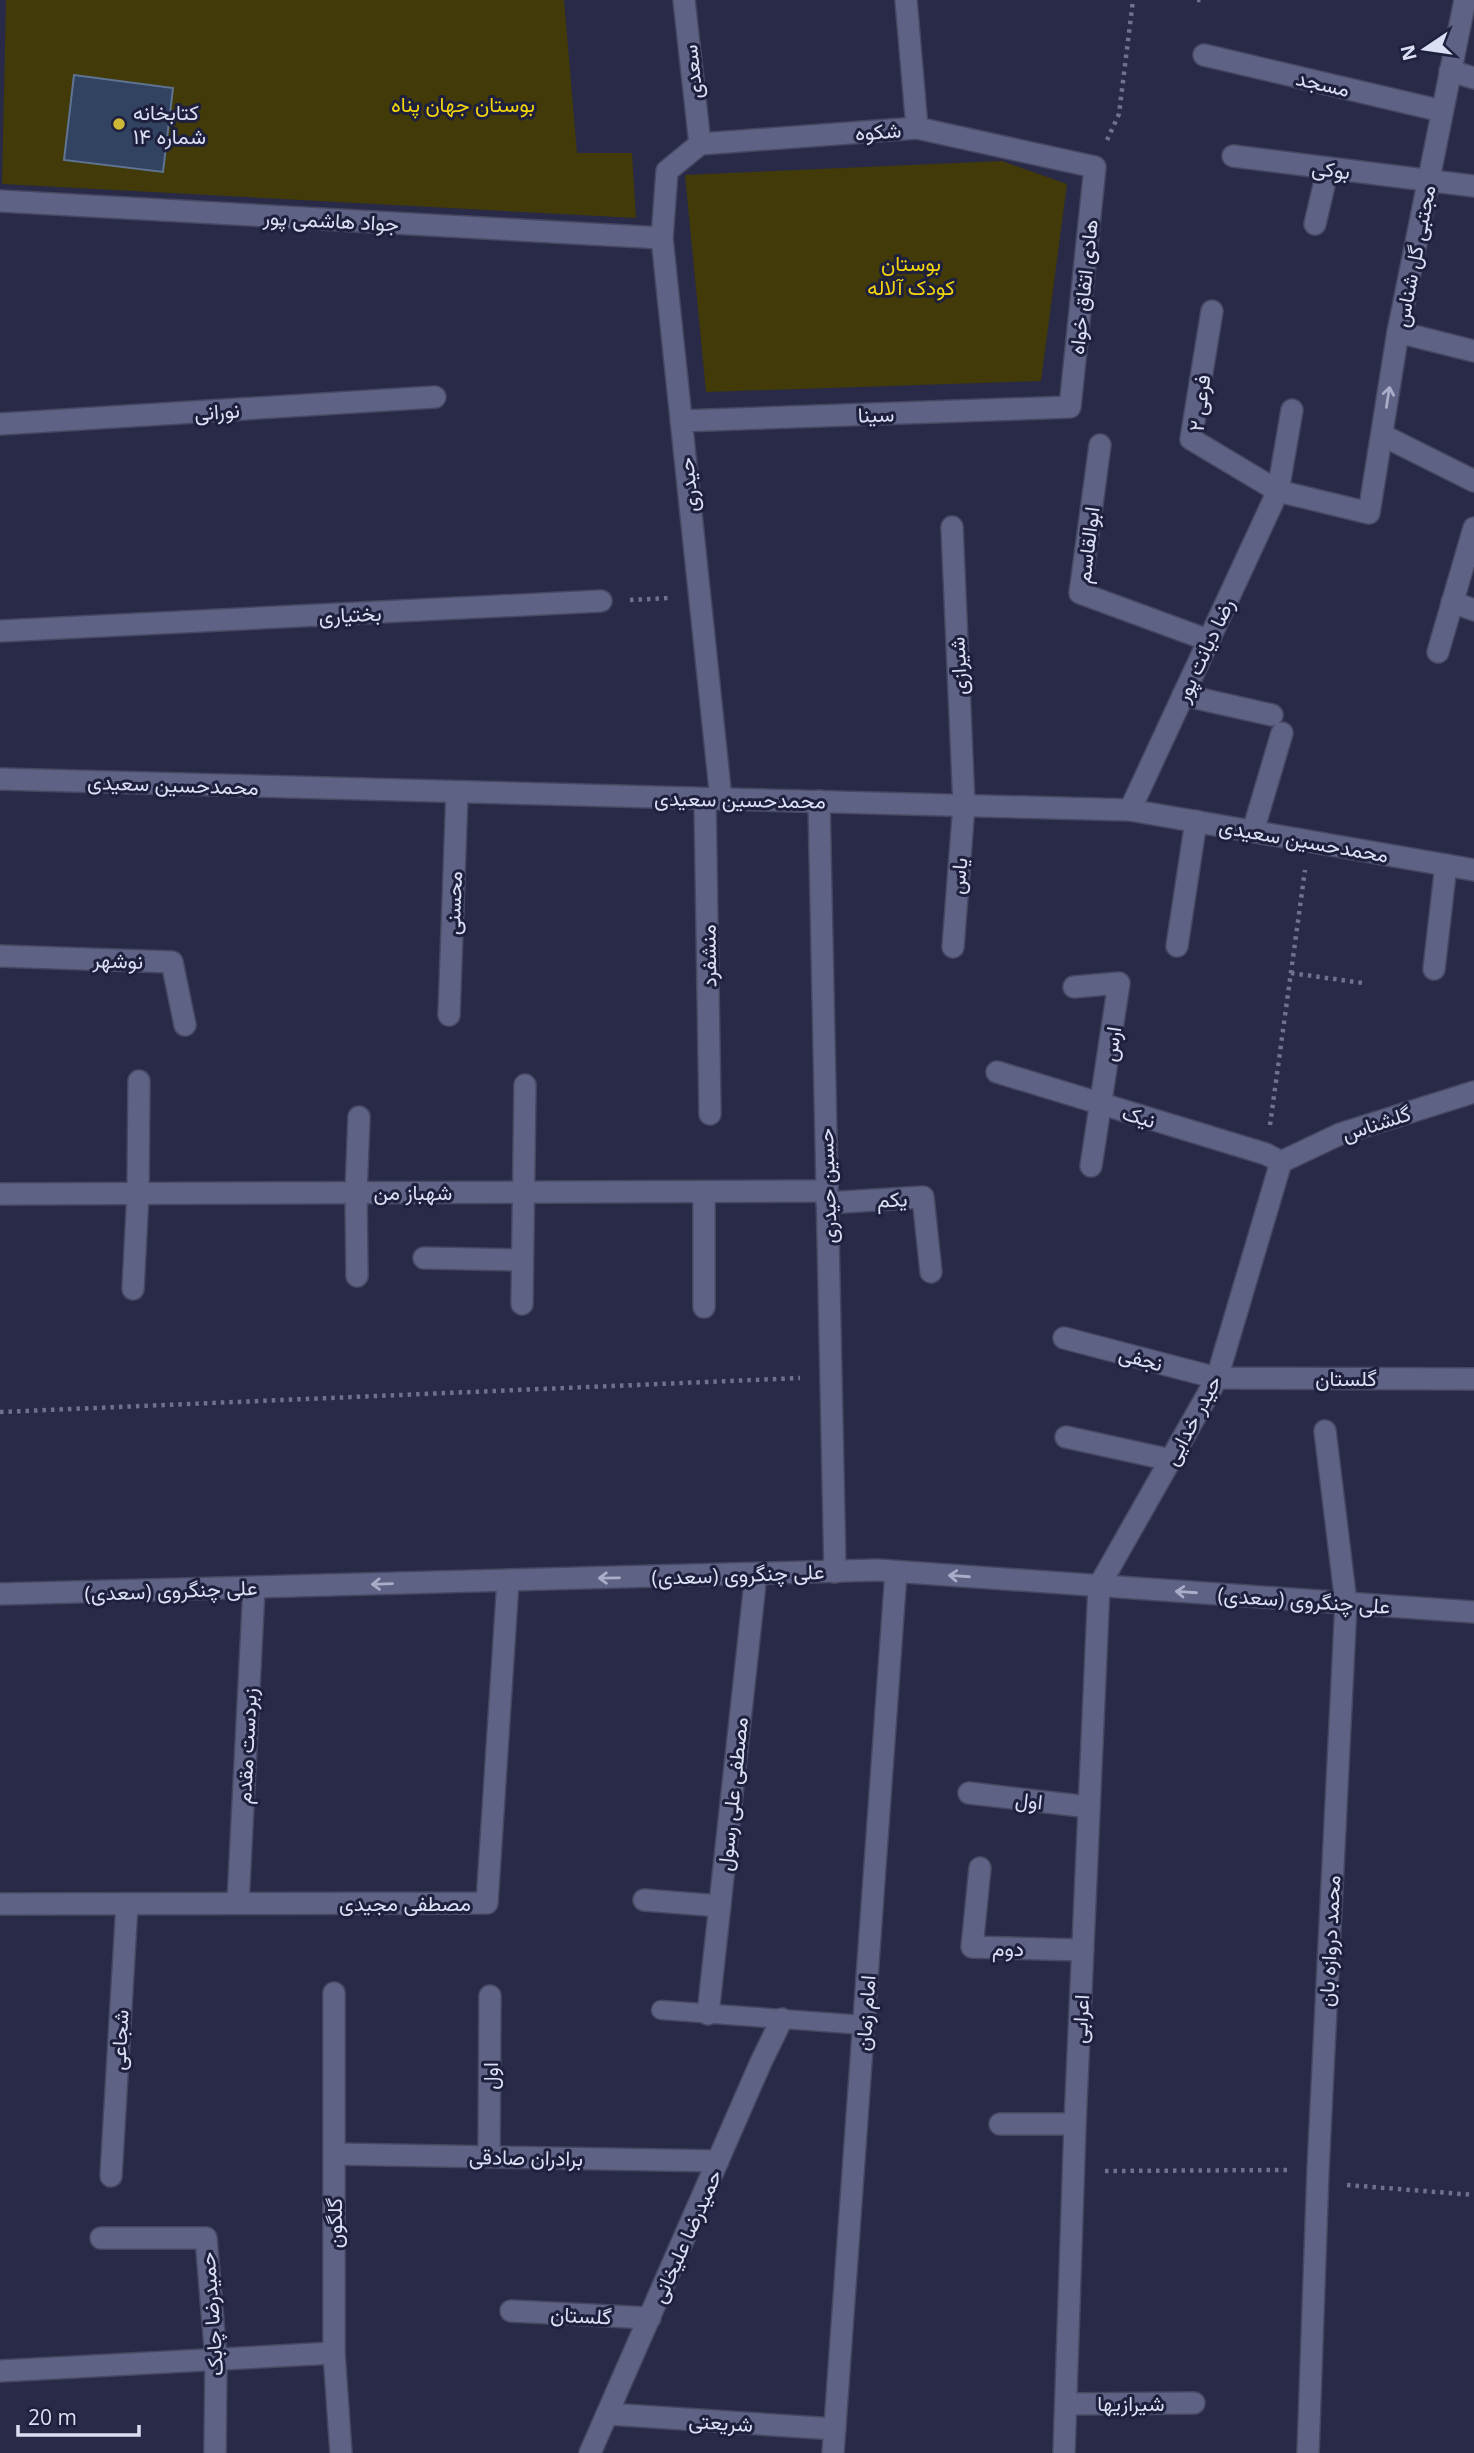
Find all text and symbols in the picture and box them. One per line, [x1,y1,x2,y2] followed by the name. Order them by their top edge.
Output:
[1390,14,1460,84] north arrow
[1394,42,1423,63] text: N
[675,43,709,101] street label: سعدی
[1293,63,1353,103] street label: مسجد
[391,90,535,119] park label: بوستان جهان پناه
[133,98,206,150] place label: کتابخانه شماره ۱۴
[854,115,902,147] street label: شکوه
[111,116,127,132] marker: کتابخانه شماره ۱۴
[1310,153,1352,185] street label: بوکی
[1387,183,1441,329] street label: مجتبی گل شناس
[261,202,400,239] street label: جواد هاشمی پور
[1062,218,1104,356] street label: هادی اتفاق خواه
[867,249,955,301] park label: بوستان کودک آلاله
[1182,373,1216,433] street label: فرعی ۲
[1382,387,1395,409] one-way arrow
[193,395,241,427] street label: نورانی
[857,399,895,429] street label: سینا
[671,456,705,514] street label: حیدری
[1068,505,1107,585] street label: ابوالقاسم
[1167,594,1241,708] street label: رضا دیانت پور
[318,598,382,630] street label: بختیاری
[942,636,974,696] street label: شیرازی
[87,767,259,801] street label: محمدحسین سعیدی
[654,784,826,814] street label: محمدحسین سعیدی
[1217,811,1391,869] street label: محمدحسین سعیدی
[942,856,974,896] street label: یاس
[438,871,468,935] street label: محسنی
[693,924,723,988] street label: منشفرد
[91,945,144,975] street label: نوشهر
[1095,1025,1127,1063] street label: ارس
[1119,1098,1159,1134] street label: نیک
[1338,1099,1414,1147] street label: گلشناس
[811,1128,843,1244] street label: حسین حیدری
[374,1178,452,1206] street label: شهباز من
[876,1184,908,1215] street label: یکم
[1116,1339,1166,1377] street label: نجفی
[1315,1364,1377,1392] street label: گلستان
[1156,1370,1228,1470] street label: حیدر خدایی
[651,1557,825,1592] street label: علی چنگروی (سعدی)
[948,1570,971,1583] one-way arrow
[598,1571,621,1585] one-way arrow
[84,1573,258,1608] street label: علی چنگروی (سعدی)
[371,1578,394,1591] one-way arrow
[1217,1580,1391,1621] street label: علی چنگروی (سعدی)
[1175,1585,1198,1598] one-way arrow
[229,1687,264,1805] street label: زبردست مقدم
[710,1716,754,1872] street label: مصطفی علی رسول
[1014,1785,1044,1815] street label: اول
[1312,1874,1346,2008] street label: محمد دروازه بان
[339,1889,471,1917] street label: مصطفی مجیدی
[992,1934,1024,1963] street label: دوم
[848,1974,883,2052] street label: امام زمان
[1065,1994,1095,2044] street label: اعرابی
[103,2009,135,2071] street label: شجاعی
[476,2062,504,2090] street label: اول
[469,2142,583,2172] street label: برادران صادقی
[644,2165,728,2307] street label: حمیدرضا علیخانی
[320,2198,348,2248] street label: گلگون
[193,2251,230,2377] street label: حمیدرضا چابک
[550,2299,612,2331] street label: گلستان
[1097,2389,1165,2417] street label: شیرازیها
[18,2394,138,2438] scale bar
[28,2403,77,2431] text: 20 m
[688,2406,754,2438] street label: شریعتی

